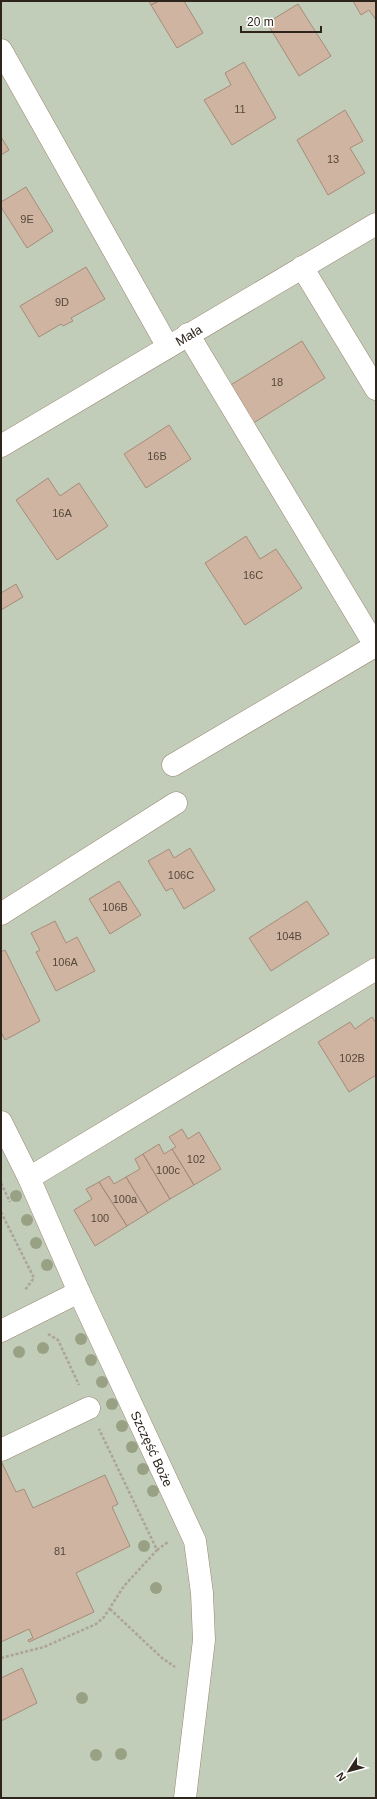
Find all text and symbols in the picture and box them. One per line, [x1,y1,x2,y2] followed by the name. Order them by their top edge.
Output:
[241,8,321,34] scale bar
[247,15,274,29] text: 20 m
[234,103,246,115] house number: 11
[327,153,339,165] house number: 13
[20,213,34,225] house number: 9E
[55,296,69,308] house number: 9D
[173,321,205,349] street label: Mała
[271,376,283,388] house number: 18
[147,450,167,462] house number: 16B
[52,507,72,519] house number: 16A
[243,569,263,581] house number: 16C
[168,869,194,881] house number: 106C
[102,901,128,913] house number: 106B
[276,930,302,942] house number: 104B
[52,956,79,968] house number: 106A
[339,1052,365,1064] house number: 102B
[187,1153,205,1165] house number: 102
[156,1164,180,1176] house number: 100c
[113,1193,138,1205] house number: 100a
[91,1212,109,1224] house number: 100
[128,1409,176,1489] street label: Szczęść Boże
[54,1545,66,1557] house number: 81
[329,1751,369,1791] north arrow
[334,1770,348,1784] text: N

